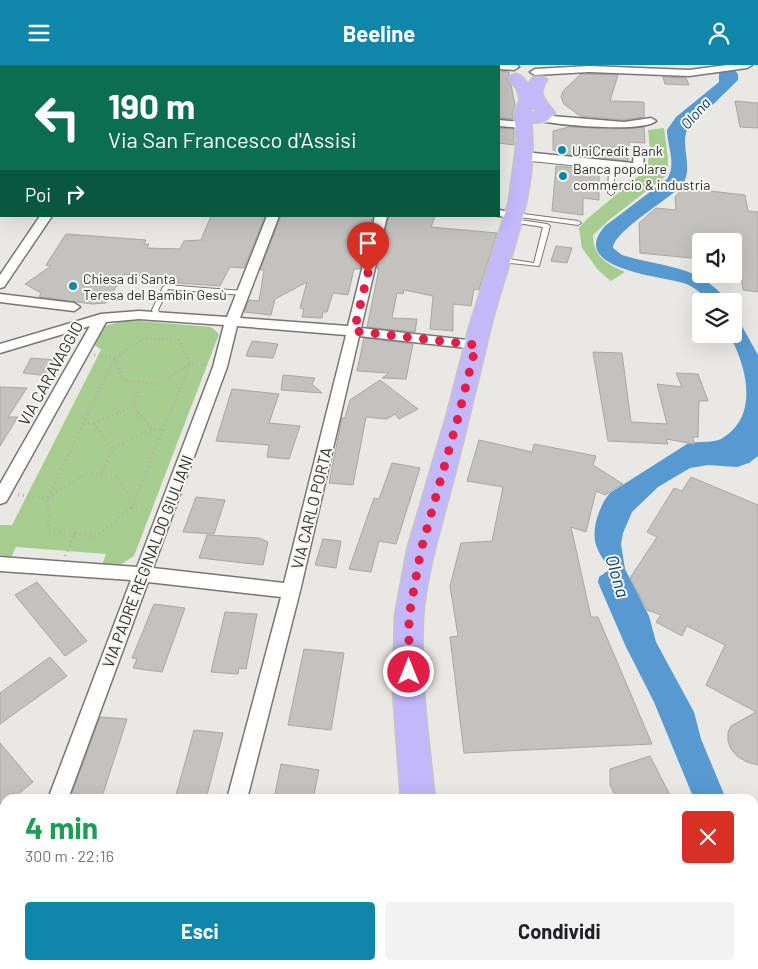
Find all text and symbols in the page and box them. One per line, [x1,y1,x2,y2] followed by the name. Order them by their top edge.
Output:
[25,19,53,47] icon: menu
[705,19,733,47] icon: person
[343,20,415,46] text: Beeline
[108,84,195,126] text: 190 m
[25,85,90,150] icon: left
[676,94,714,132] water label: Olona
[108,126,357,152] text: Via San Francesco d'Assisi
[572,142,663,159] place label: UniCredit Bank
[556,144,568,156] marker: UniCredit Bank
[573,160,711,193] place label: Banca popolare commercio & industria
[557,170,569,182] marker: Banca popolare commercio & industria
[61,180,89,208] icon: right
[25,183,51,206] text: Poi
[347,222,389,273] pin
[354,229,382,257] icon: arrive
[692,233,742,343] map controls
[692,233,742,283] button: sound
[83,270,227,303] place label: Chiesa di Santa Teresa del Bambin Gesù
[67,280,79,292] marker: Chiesa di Santa Teresa del Bambin Gesù
[692,293,742,343] button: layers
[13,317,87,429] street label: VIA CARAVAGGIO
[287,445,335,571] street label: VIA CARLO PORTA
[98,452,196,670] street label: VIA PADRE REGINALDO GIULIANI
[601,552,635,600] water label: Olona
[382,645,434,697] position arrow
[25,809,98,845] text: 4 min
[682,811,734,863] button: close
[25,846,114,865] text: 300 m · 22:16
[25,902,375,960] button: Esci
[385,902,734,960] button: Condividi

